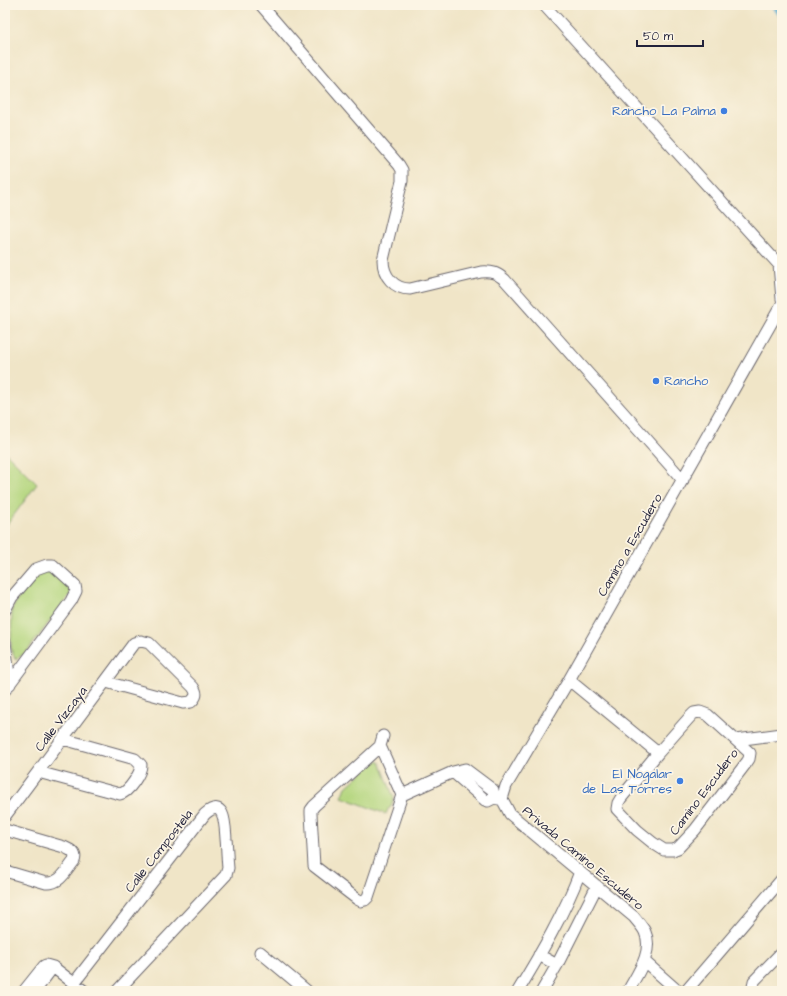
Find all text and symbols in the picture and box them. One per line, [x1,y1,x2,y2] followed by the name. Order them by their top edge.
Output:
[637,22,703,48] scale bar
[643,28,674,45] text: 50 m
[612,102,716,120] place label: Rancho La Palma
[719,106,729,116] marker: Rancho La Palma
[664,372,709,390] place label: Rancho
[651,376,661,386] marker: Rancho
[593,490,667,600] street label: Camino a Escudero
[31,682,92,756] street label: Calle Vizcaya
[665,744,743,839] street label: Camino Escudero
[582,765,672,798] place label: El Nogalar de Las Torres
[675,776,685,786] marker: El Nogalar de Las Torres
[518,802,648,915] street label: Privada Camino Escudero
[121,805,197,896] street label: Calle Compostela

